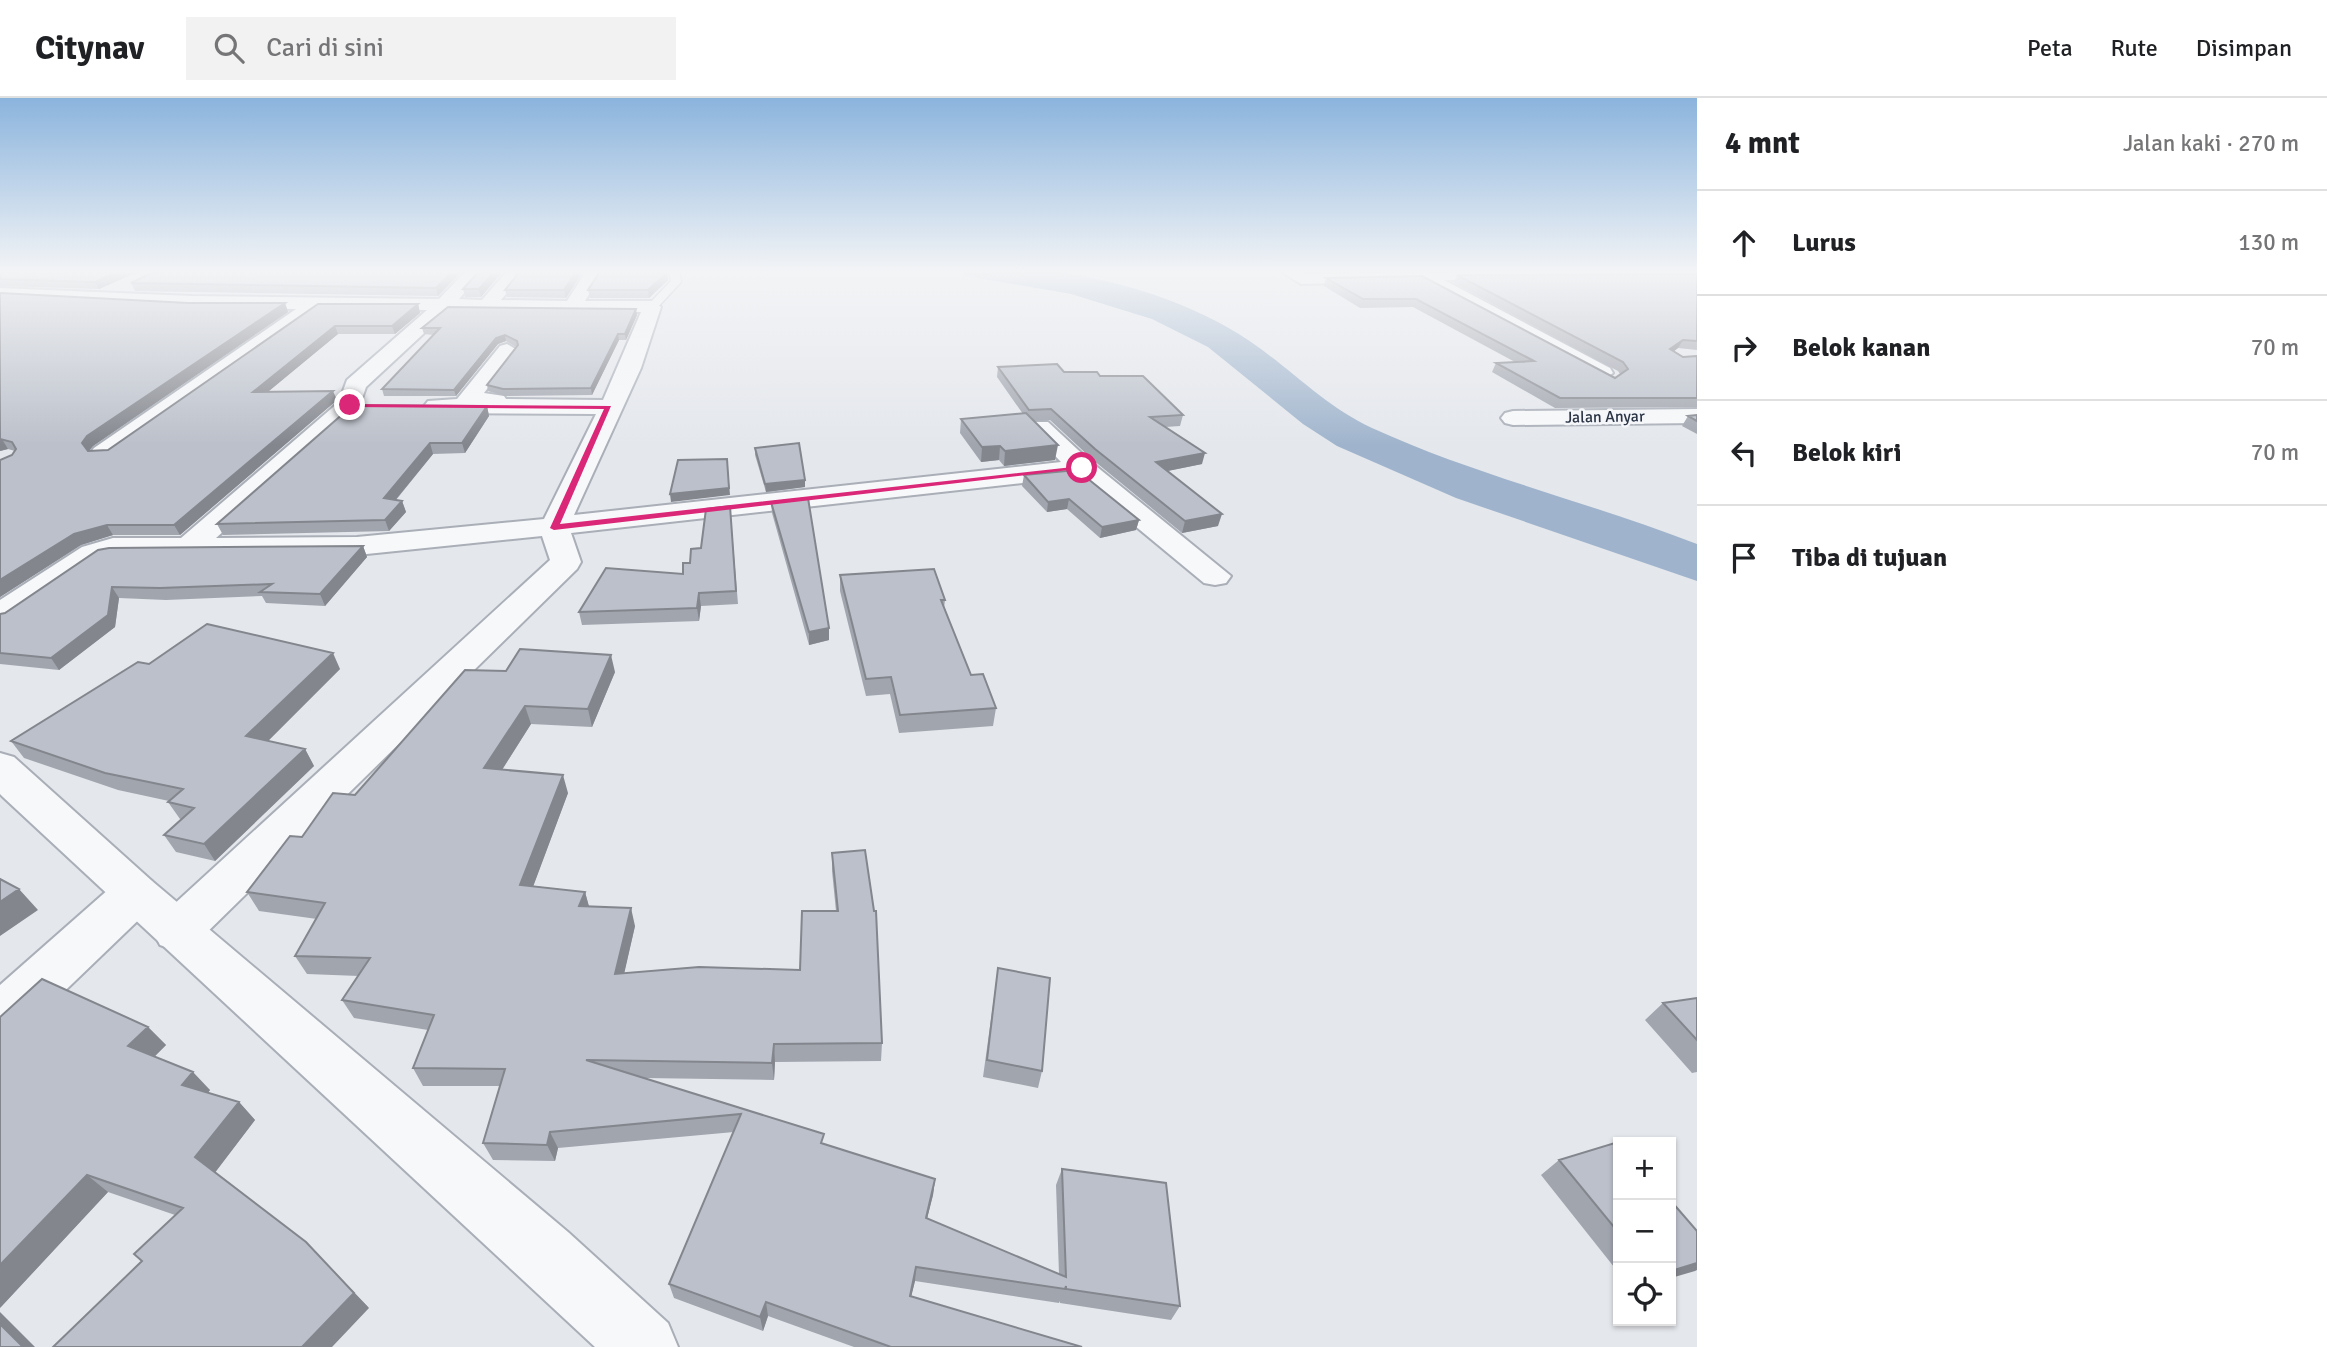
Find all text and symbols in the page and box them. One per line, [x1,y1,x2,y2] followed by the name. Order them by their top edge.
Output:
[186,17,676,80] search box
[35,28,144,69] text: Citynav
[210,29,248,67] icon: search
[266,32,384,64] text: Cari di sini
[2027,33,2073,63] text: Peta
[2111,33,2158,63] text: Rute
[2196,33,2292,63] text: Disimpan
[1725,125,1800,162] text: 4 mnt
[2123,129,2299,158] text: Jalan kaki · 270 m
[1725,224,1763,262] icon: ahead
[1792,227,1856,259] text: Lurus
[2238,228,2299,257] text: 130 m
[1725,329,1763,367] icon: right
[1792,332,1930,364] text: Belok kanan
[2251,333,2299,362] text: 70 m
[334,389,365,420] route end
[1565,406,1645,428] street label: Jalan Anyar
[1725,434,1763,472] icon: left
[1792,437,1901,469] text: Belok kiri
[2251,438,2299,467] text: 70 m
[1066,452,1097,483] route start
[1725,539,1763,577] icon: arrive
[1792,542,1947,574] text: Tiba di tujuan
[1613,1137,1676,1326] map controls
[1613,1137,1676,1200] button: +
[1613,1200,1676,1263] button: −
[1613,1263,1676,1326] button: locate

